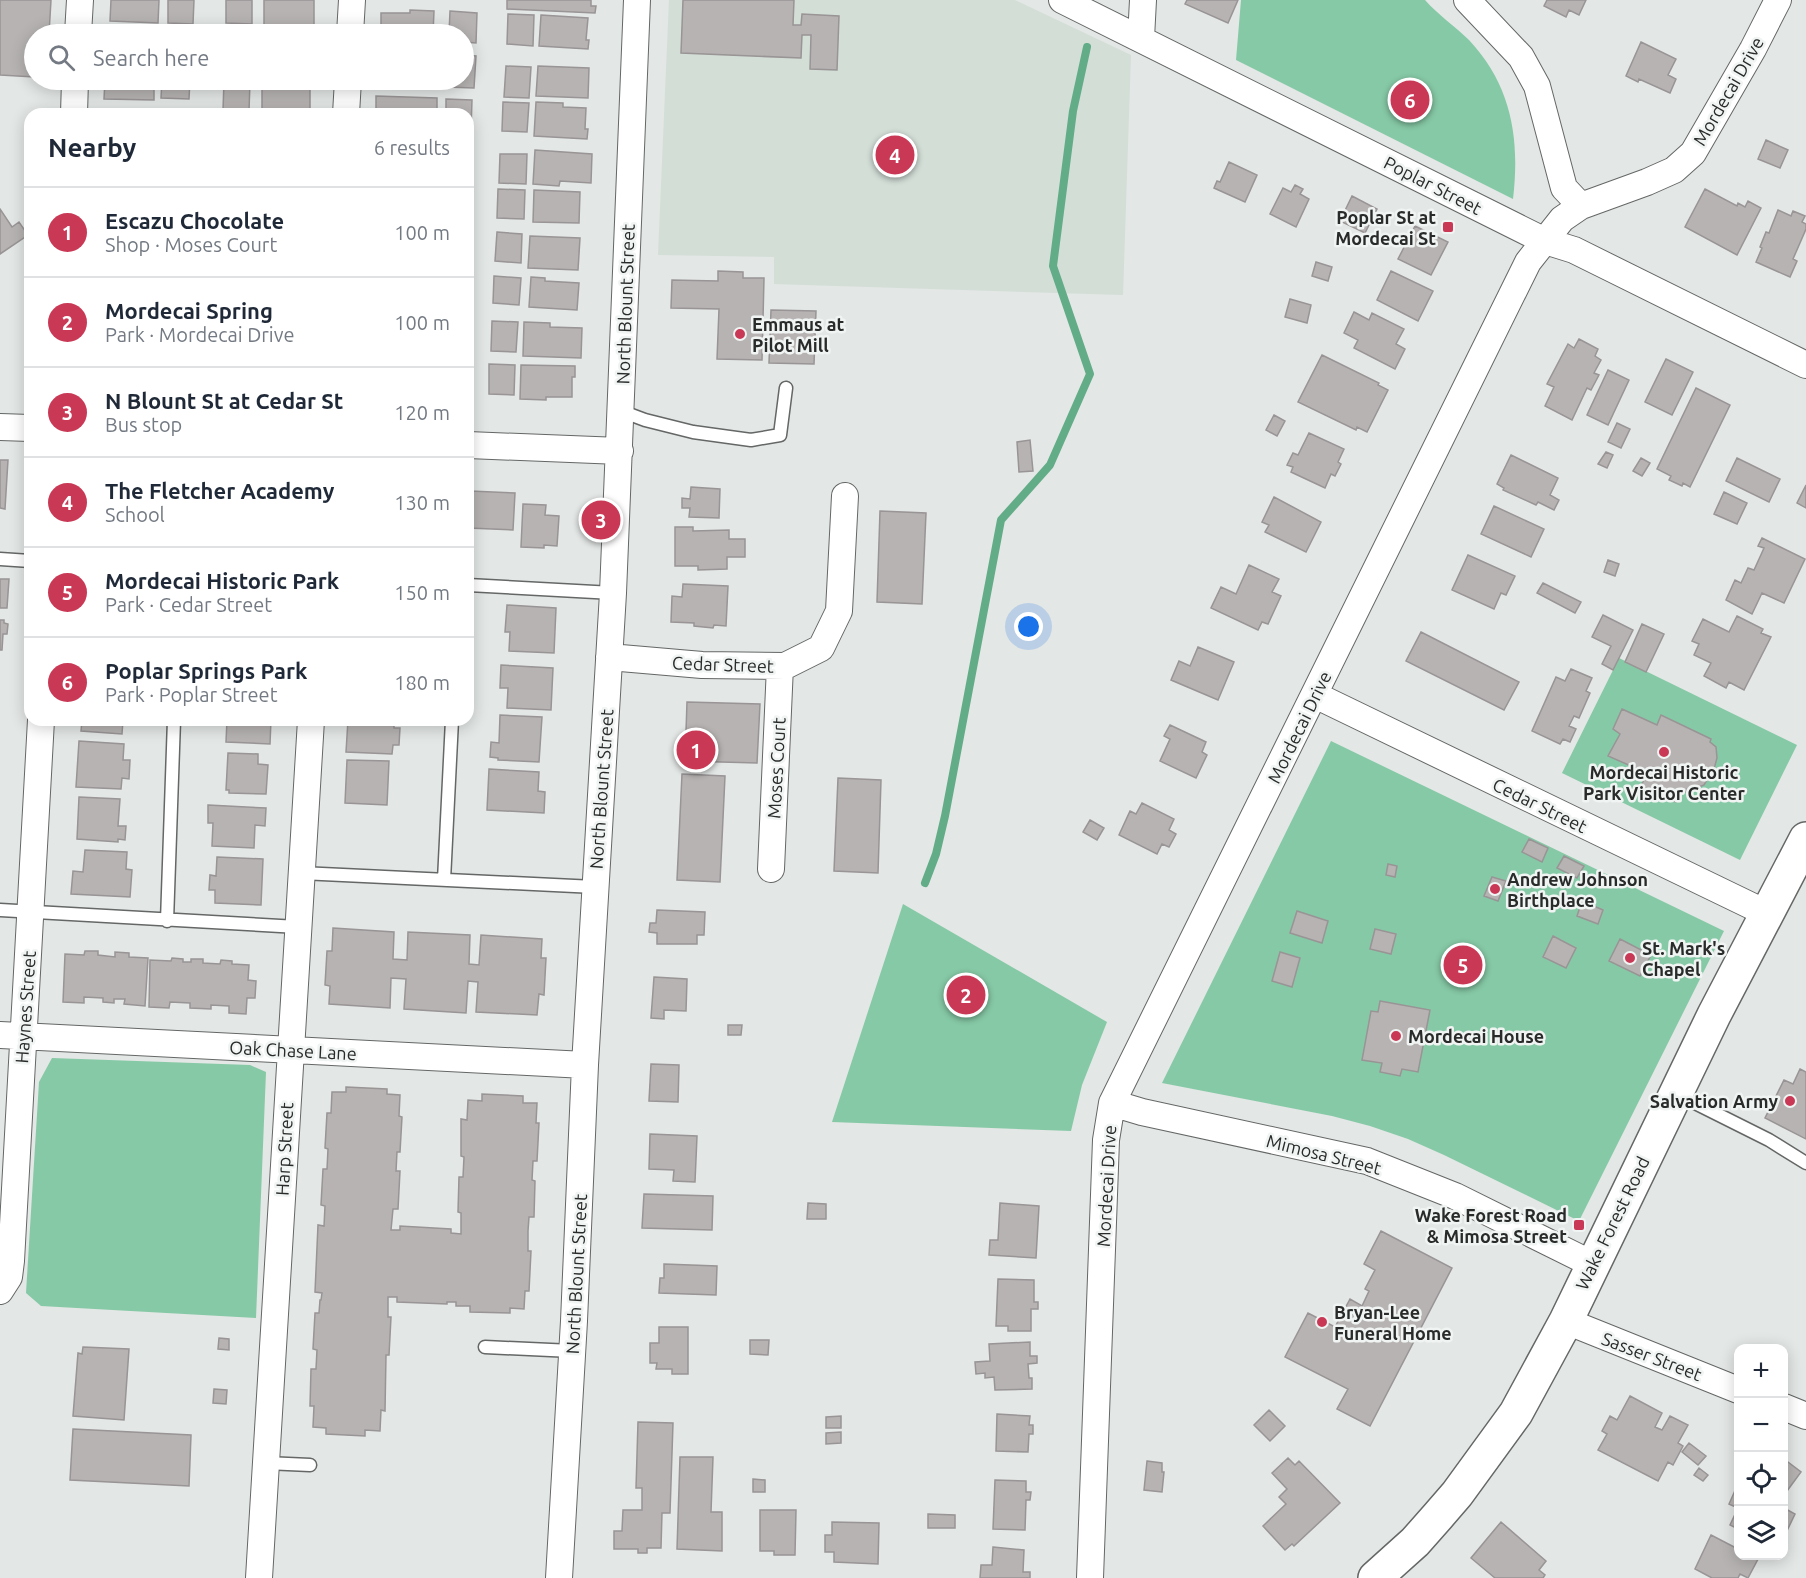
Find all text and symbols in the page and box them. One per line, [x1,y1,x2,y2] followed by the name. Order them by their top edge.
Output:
[24,24,474,90] search box
[1689,33,1767,149] street label: Mordecai Drive
[45,41,78,74] icon: search
[93,45,209,70] text: Search here
[1390,78,1430,122] pin: 6
[876,132,914,178] pin: 4
[48,133,136,162] text: Nearby
[374,136,450,159] text: 6 results
[1381,152,1485,218] street label: Poplar Street
[1335,207,1436,248] place label: Poplar St at Mordecai St
[105,208,284,233] text: Escazu Chocolate
[1441,220,1455,234] marker: Poplar St at Mordecai St
[62,221,73,244] text: 1
[394,221,450,244] text: 100 m
[612,224,638,384] street label: North Blount Street
[105,233,277,256] text: Shop · Moses Court
[105,298,273,323] text: Mordecai Spring
[62,311,73,334] text: 2
[394,311,450,334] text: 100 m
[752,314,845,355] place label: Emmaus at Pilot Mill
[105,323,294,346] text: Park · Mordecai Drive
[733,327,747,341] marker: Emmaus at Pilot Mill
[105,388,343,413] text: N Blount St at Cedar St
[62,401,73,424] text: 3
[394,401,450,424] text: 120 m
[105,413,182,436] text: Bus stop
[105,478,335,503] text: The Fletcher Academy
[62,491,73,514] text: 4
[394,491,450,514] text: 130 m
[582,498,620,542] pin: 3
[105,503,165,526] text: School
[105,568,339,593] text: Mordecai Historic Park
[62,581,73,604] text: 5
[394,581,450,604] text: 150 m
[105,593,272,616] text: Park · Cedar Street
[1014,612,1043,641] your location
[672,652,774,676] street label: Cedar Street
[105,658,307,683] text: Poplar Springs Park
[1263,668,1335,786] street label: Mordecai Drive
[62,671,73,694] text: 6
[394,671,450,694] text: 180 m
[105,683,278,706] text: Park · Poplar Street
[585,708,617,870] street label: North Blount Street
[763,717,789,819] street label: Moses Court
[676,728,716,772] pin: 1
[1657,745,1671,759] marker: Mordecai Historic Park Visitor Center
[1583,762,1745,803] place label: Mordecai Historic Park Visitor Center
[1490,774,1590,836] street label: Cedar Street
[1507,869,1648,910] place label: Andrew Johnson Birthplace
[1488,882,1502,896] marker: Andrew Johnson Birthplace
[1642,938,1725,979] place label: St. Mark's Chapel
[1444,942,1482,988] pin: 5
[11,950,39,1064] street label: Haynes Street
[1623,951,1637,965] marker: St. Mark's Chapel
[946,972,986,1018] pin: 2
[1408,1026,1544,1046] place label: Mordecai House
[1389,1029,1403,1043] marker: Mordecai House
[229,1037,357,1063] street label: Oak Chase Lane
[1650,1091,1778,1111] place label: Salvation Army
[1783,1094,1797,1108] marker: Salvation Army
[272,1102,296,1196] street label: Harp Street
[1093,1125,1119,1247] street label: Mordecai Drive
[1265,1130,1383,1178] street label: Mimosa Street
[1571,1153,1653,1293] street label: Wake Forest Road
[562,1193,590,1355] street label: North Blount Street
[1415,1205,1567,1246] place label: Wake Forest Road & Mimosa Street
[1572,1218,1586,1232] marker: Wake Forest Road & Mimosa Street
[1334,1302,1452,1343] place label: Bryan-Lee Funeral Home
[1315,1315,1329,1329] marker: Bryan-Lee Funeral Home
[1599,1328,1705,1384] street label: Sasser Street
[1734,1344,1788,1560] map controls
[1734,1344,1788,1398] button: +
[1734,1398,1788,1452] button: −
[1734,1452,1788,1506] button: locate
[1734,1506,1788,1560] button: layers

